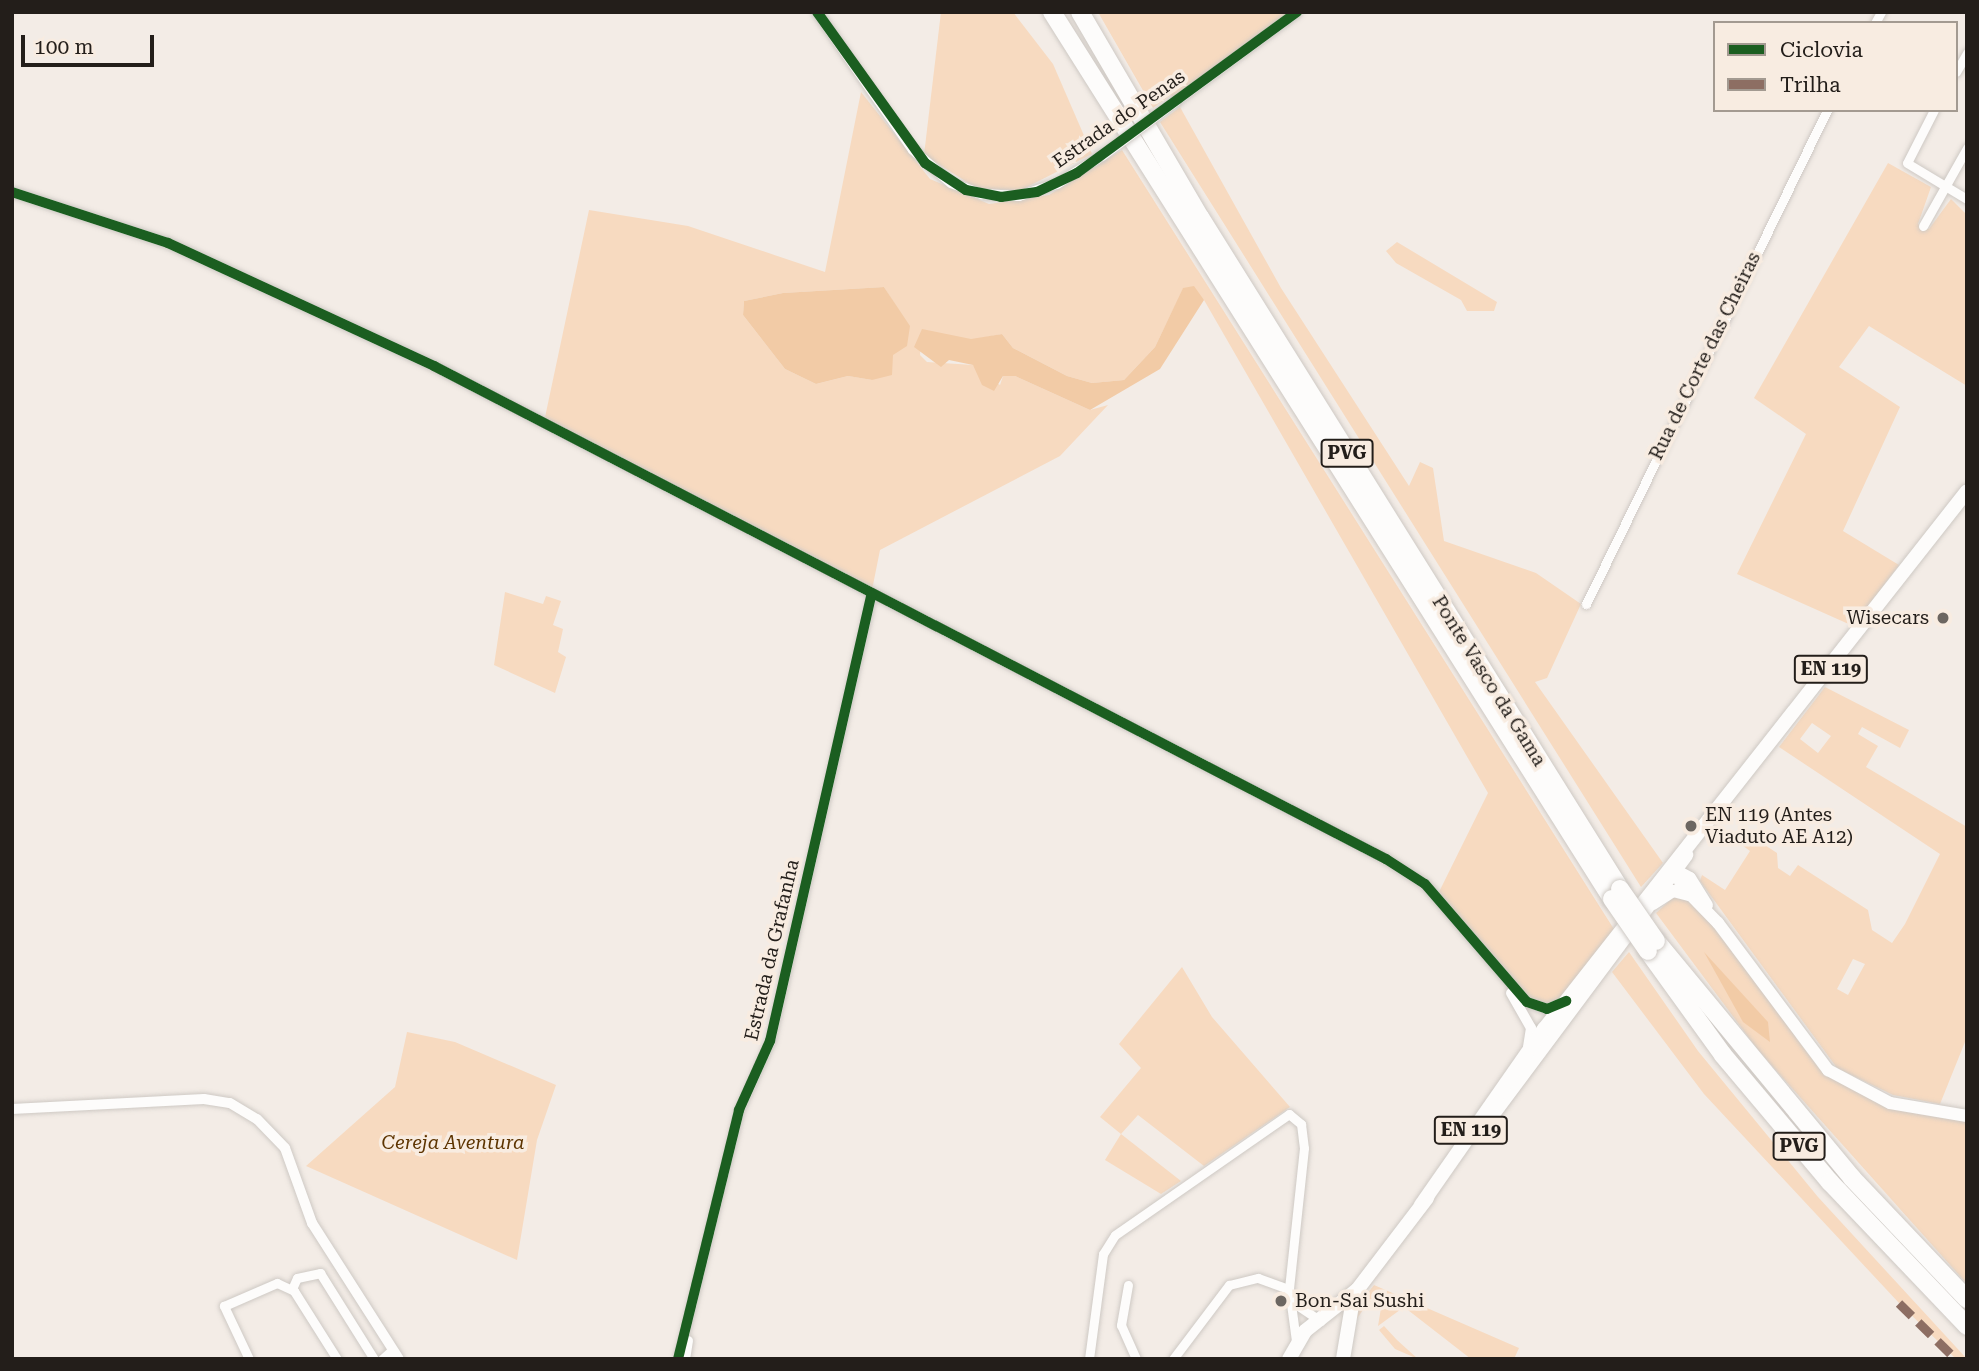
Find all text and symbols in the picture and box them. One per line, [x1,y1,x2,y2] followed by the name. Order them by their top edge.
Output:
[24,21,158,65] scale bar
[1713,21,1958,112] legend
[34,35,94,59] text: 100 m
[1780,38,1863,62] text: Ciclovia
[1049,65,1189,173] street label: Estrada do Penas
[1780,73,1841,97] text: Trilha
[1645,248,1765,464] street label: Rua de Corte das Cheiras
[1319,438,1375,467] road number: PVG
[1427,592,1551,770] street label: Ponte Vasco da Gama
[1846,607,1929,629] place label: Wisecars
[1935,610,1951,626] marker: Wisecars
[1792,654,1870,684] road number: EN 119
[1705,804,1853,848] place label: EN 119 (Antes Viaduto AE A12)
[1683,818,1699,834] marker: EN 119 (Antes Viaduto AE A12)
[740,857,804,1043] street label: Estrada da Grafanha
[1432,1115,1510,1144] road number: EN 119
[381,1132,525,1154] park label: Cereja Aventura
[1771,1132,1827,1161] road number: PVG
[1295,1290,1424,1312] place label: Bon-Sai Sushi
[1273,1293,1289,1309] marker: Bon-Sai Sushi

